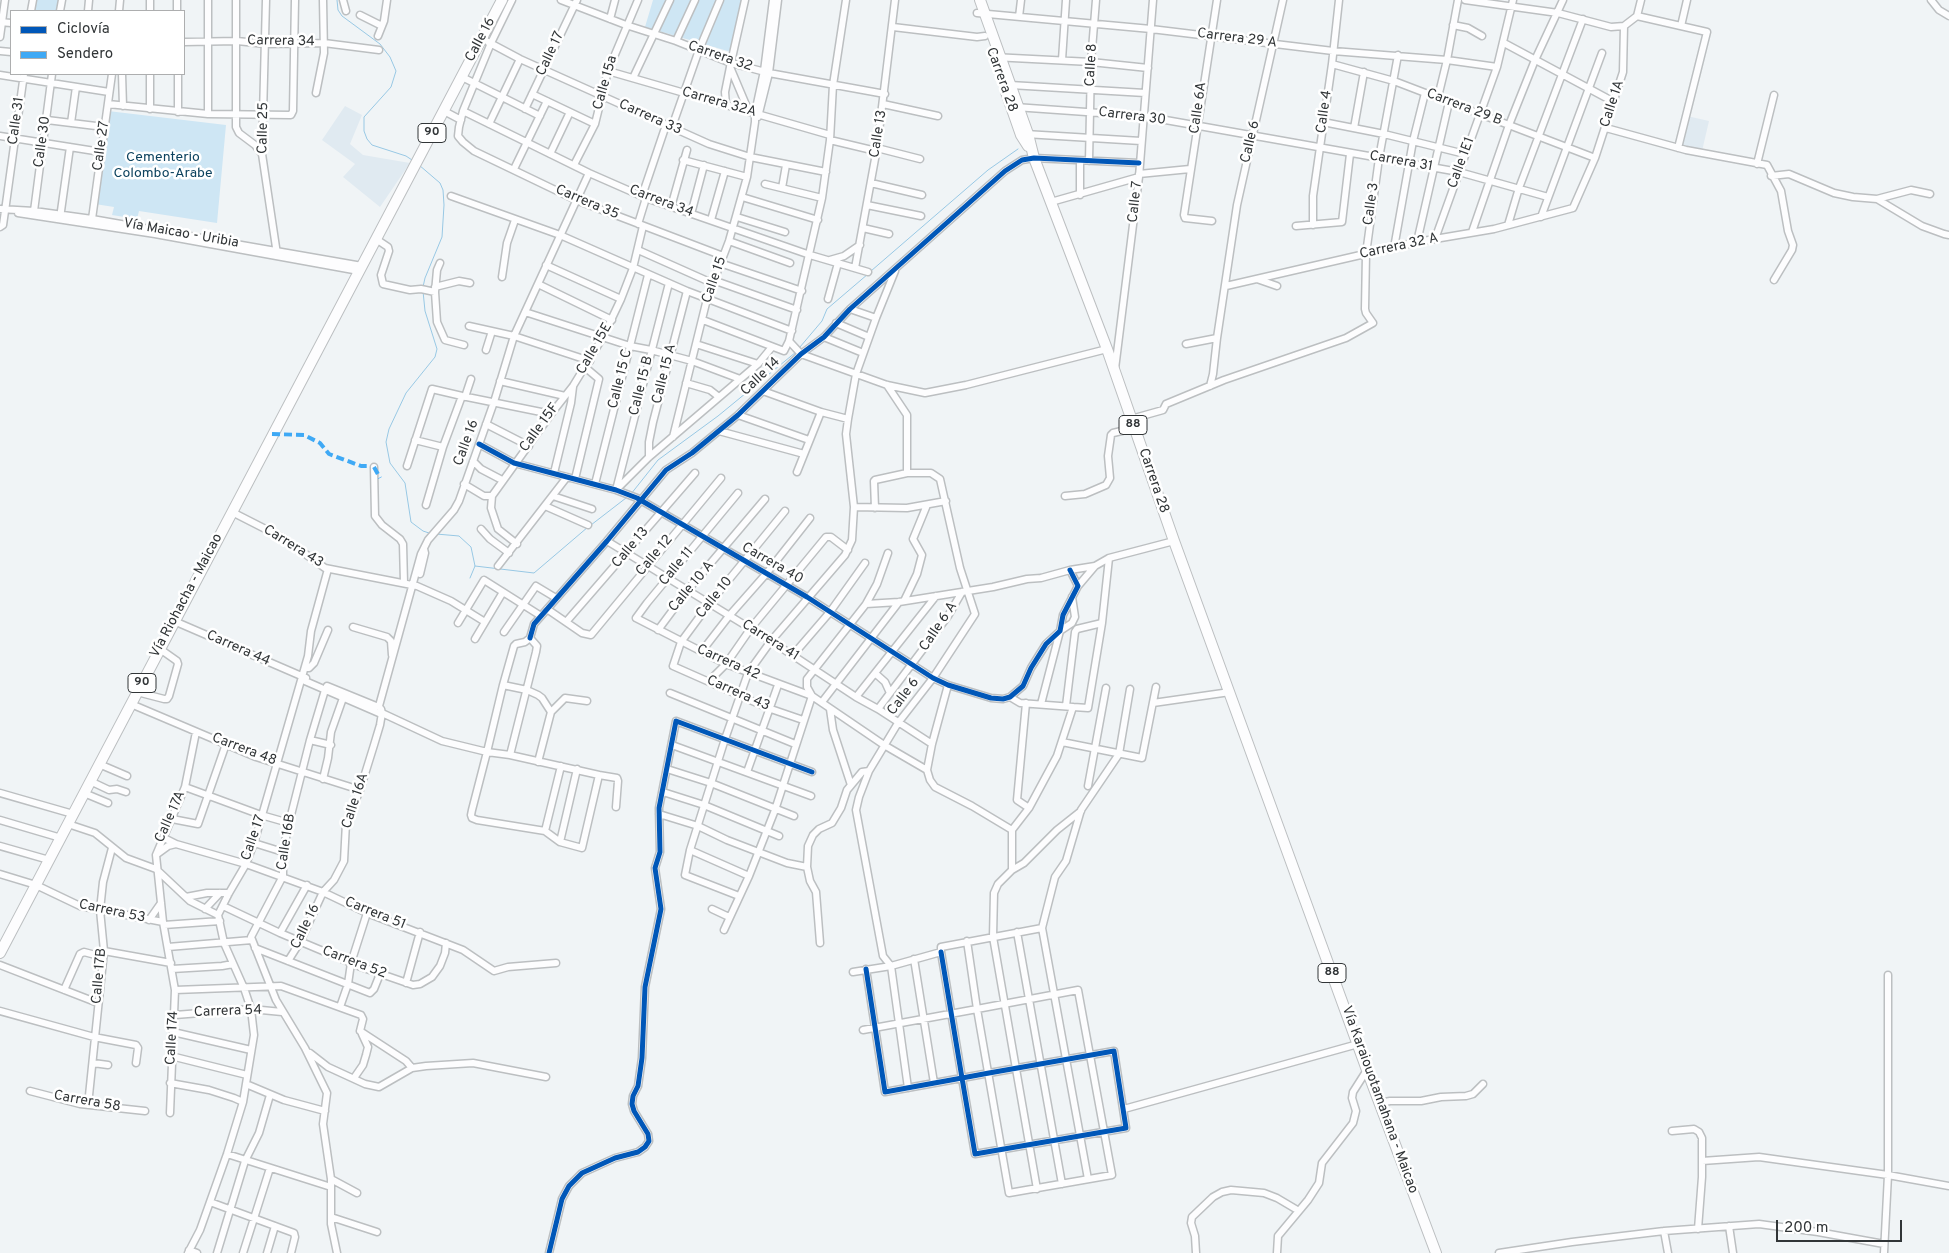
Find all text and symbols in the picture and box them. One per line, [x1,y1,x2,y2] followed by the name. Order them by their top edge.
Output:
[10,10,185,75] legend
[462,15,500,65] street label: Calle 16
[57,20,110,39] text: Ciclovía
[1196,26,1278,52] street label: Carrera 29 A
[533,29,569,79] street label: Calle 17
[247,33,315,51] street label: Carrera 34
[685,38,755,76] street label: Carrera 32
[1082,43,1102,87] street label: Calle 8
[57,45,113,64] text: Sendero
[982,45,1020,115] street label: Carrera 28
[590,54,622,112] street label: Calle 15a
[1597,78,1629,130] street label: Calle 1A
[1187,81,1211,135] street label: Calle 6A
[680,84,758,122] street label: Carrera 32A
[1424,86,1504,130] street label: Carrera 29 B
[1314,89,1336,135] street label: Calle 4
[5,96,29,146] street label: Calle 31
[616,97,684,139] street label: Carrera 33
[255,102,273,154] street label: Calle 25
[1097,105,1167,129] street label: Carrera 30
[867,109,891,159] street label: Calle 13
[31,115,55,169] street label: Calle 30
[1238,119,1264,165] street label: Calle 6
[90,120,114,172] street label: Calle 27
[418,124,446,142] road number: 90
[1445,135,1479,191] street label: Calle 1E1
[1368,148,1434,176] street label: Carrera 31
[113,150,213,182] park label: Cementerio Colombo-Arabe
[1125,180,1147,224] street label: Calle 7
[553,182,621,224] street label: Carrera 35
[626,182,696,222] street label: Carrera 34
[1361,182,1383,226] street label: Calle 3
[122,216,240,252] street label: Vía Maicao - Uribia
[1358,230,1440,264] street label: Carrera 32 A
[699,254,731,306] street label: Calle 15
[574,320,616,378] street label: Calle 15E
[649,342,681,406] street label: Calle 15 A
[605,347,637,411] street label: Calle 15 C
[626,354,658,418] street label: Calle 15 B
[738,354,784,400] street label: Calle 14
[517,400,563,456] street label: Calle 15F
[1119,416,1147,434] road number: 88
[451,417,483,469] street label: Calle 16
[1134,446,1172,516] street label: Carrera 28
[260,522,326,572] street label: Carrera 43
[609,524,653,572] street label: Calle 13
[147,531,227,661] street label: Vía Riohacha - Maicao
[633,532,677,580] street label: Calle 12
[738,540,806,588] street label: Carrera 40
[656,544,698,590] street label: Calle 11
[666,558,718,616] street label: Calle 10 A
[693,574,737,622] street label: Calle 10
[916,599,962,655] street label: Calle 6 A
[738,617,802,665] street label: Carrera 41
[204,628,272,670] street label: Carrera 44
[694,642,762,684] street label: Carrera 42
[704,673,772,715] street label: Carrera 43
[128,674,156,692] road number: 90
[884,675,924,719] street label: Calle 6
[209,730,279,770] street label: Carrera 48
[339,771,373,831] street label: Calle 16A
[152,788,190,846] street label: Calle 17A
[274,812,300,872] street label: Calle 16B
[238,813,270,863] street label: Calle 17
[342,894,408,934] street label: Carrera 51
[77,897,147,927] street label: Carrera 53
[288,902,324,952] street label: Calle 16
[319,943,389,983] street label: Carrera 52
[89,947,111,1005] street label: Calle 17B
[1318,964,1346,982] road number: 88
[194,1002,262,1022] street label: Carrera 54
[1337,1004,1421,1196] street label: Vía Karaiouotamahana - Maicao
[163,1010,183,1066] street label: Calle 174
[52,1088,122,1116] street label: Carrera 58
[1779,1210,1905,1242] scale bar
[1784,1219,1829,1238] text: 200 m

